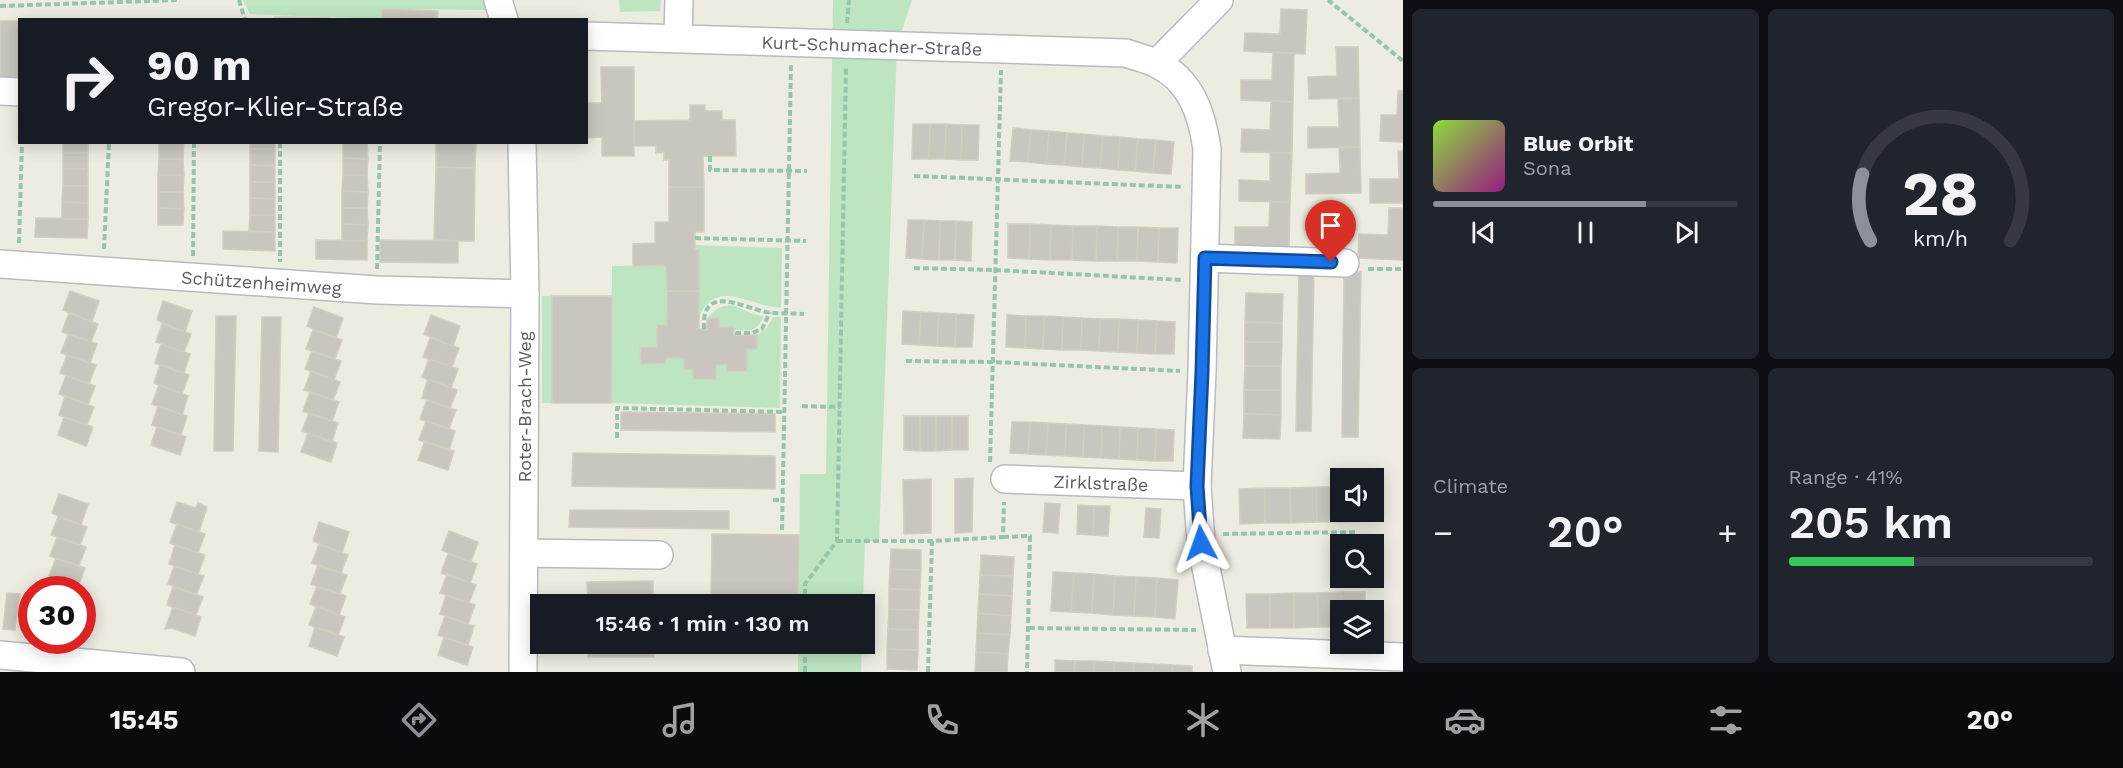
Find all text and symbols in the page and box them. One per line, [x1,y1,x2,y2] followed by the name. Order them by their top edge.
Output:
[761,31,983,59] street label: Kurt-Schumacher-Straße
[147,41,251,90] text: 90 m
[48,42,126,120] icon: right
[147,91,404,123] text: Gregor-Klier-Straße
[1523,131,1633,156] text: Blue Orbit
[1523,156,1572,180] text: Sona
[1903,157,1979,230] text: 28
[1305,200,1356,262] pin
[1314,209,1347,242] icon: arrive
[1467,216,1500,249] icon: previous
[1569,216,1602,249] icon: pause
[1670,216,1703,249] icon: next
[1913,227,1968,252] text: km/h
[181,266,343,298] street label: Schützenheimweg
[514,331,535,482] street label: Roter-Brach-Weg
[1789,465,1903,489] text: Range · 41%
[1330,468,1384,654] map controls
[1330,468,1384,522] button: sound
[1053,470,1149,495] street label: Zirklstraße
[1433,474,1508,498] text: Climate
[1789,496,1953,549] text: 205 km
[1547,505,1624,558] text: 20°
[1169,511,1233,575] position arrow
[1433,513,1453,552] text: −
[1718,513,1738,552] text: +
[1330,534,1384,588] button: search
[18,576,96,654] speed limit sign: 30
[1330,600,1384,654] button: layers
[596,611,809,636] text: 15:46 · 1 min · 130 m
[398,699,440,741] icon: directions
[659,699,701,741] icon: music
[921,699,963,741] icon: phone
[1182,699,1224,741] icon: climate
[1444,699,1486,741] icon: car
[1705,699,1747,741] icon: filters
[110,704,178,736] text: 15:45
[1966,704,2013,736] text: 20°

